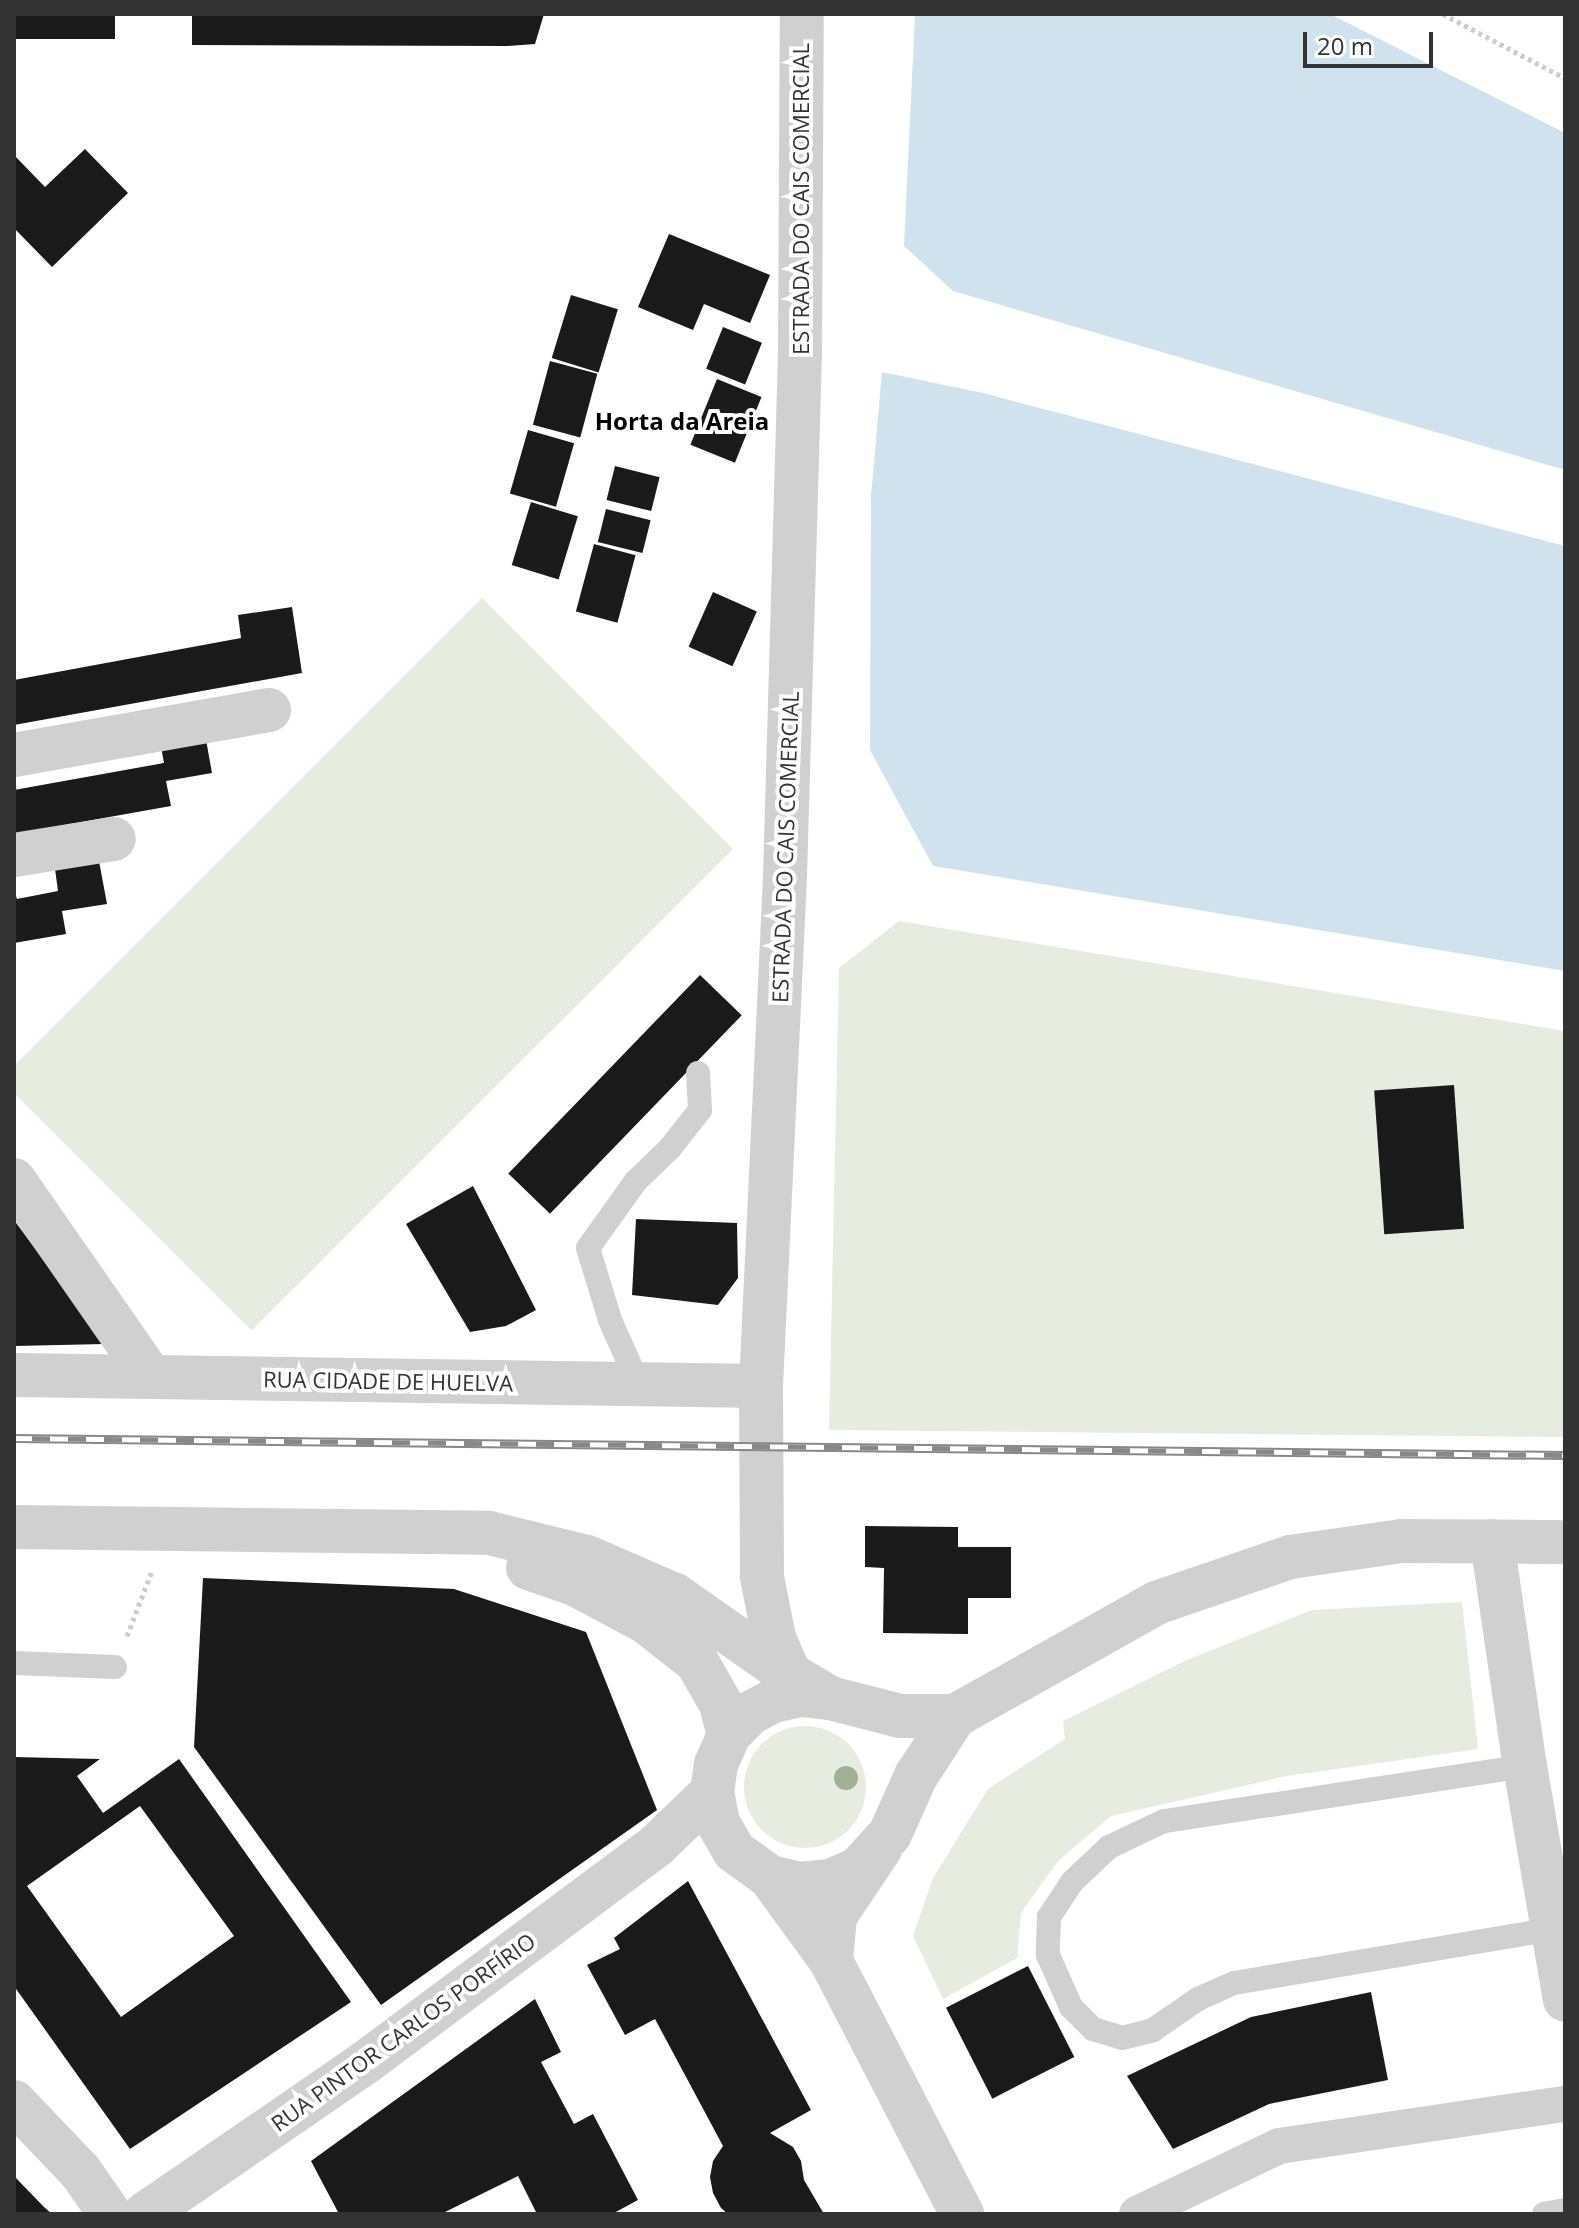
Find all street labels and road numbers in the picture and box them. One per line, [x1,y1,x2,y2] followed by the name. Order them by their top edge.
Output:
[788,43,814,355] street label: ESTRADA DO CAIS COMERCIAL
[766,691,804,1003] street label: ESTRADA DO CAIS COMERCIAL
[263,1366,513,1396] street label: RUA CIDADE DE HUELVA
[266,1927,540,2137] street label: RUA PINTOR CARLOS PORFÍRIO

